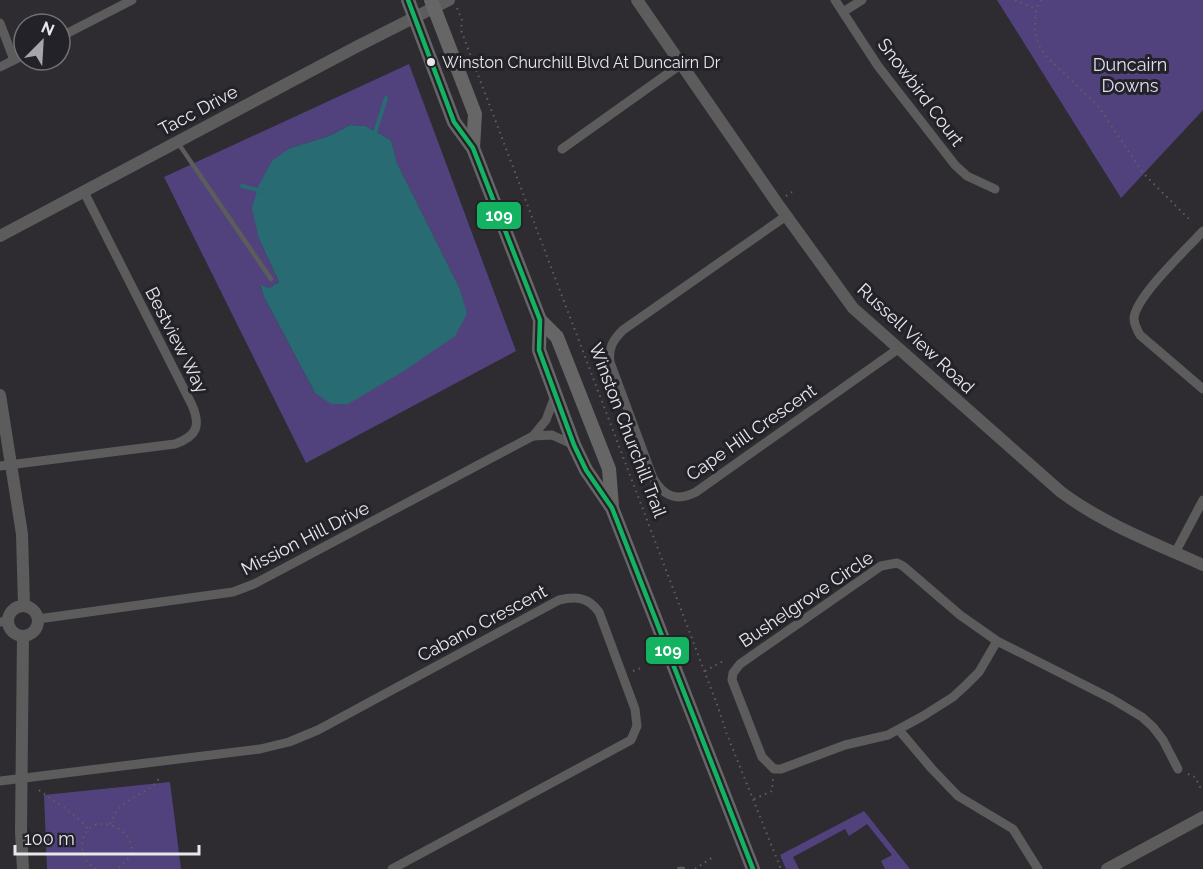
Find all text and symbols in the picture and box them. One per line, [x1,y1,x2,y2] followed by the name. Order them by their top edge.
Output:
[12,12,72,72] north arrow
[38,18,57,40] text: N
[874,34,968,150] street label: Snowbird Court
[442,53,721,72] place label: Winston Churchill Blvd At Duncairn Dr
[1093,54,1167,96] park label: Duncairn Downs
[425,56,437,68] marker: Winston Churchill Blvd At Duncairn Dr
[155,80,241,139] street label: Tacc Drive
[476,201,522,230] line badge: 109
[485,206,513,225] text: 109
[853,279,979,397] street label: Russell View Road
[141,283,213,397] street label: Bestview Way
[585,340,671,520] street label: Winston Churchill Trail
[682,379,820,485] street label: Cape Hill Crescent
[238,496,373,579] street label: Mission Hill Drive
[735,546,877,652] street label: Bushelgrove Circle
[414,580,550,666] street label: Cabano Crescent
[645,636,690,665] line badge: 109
[654,641,682,660] text: 109
[15,818,200,856] scale bar
[24,828,75,849] text: 100 m

